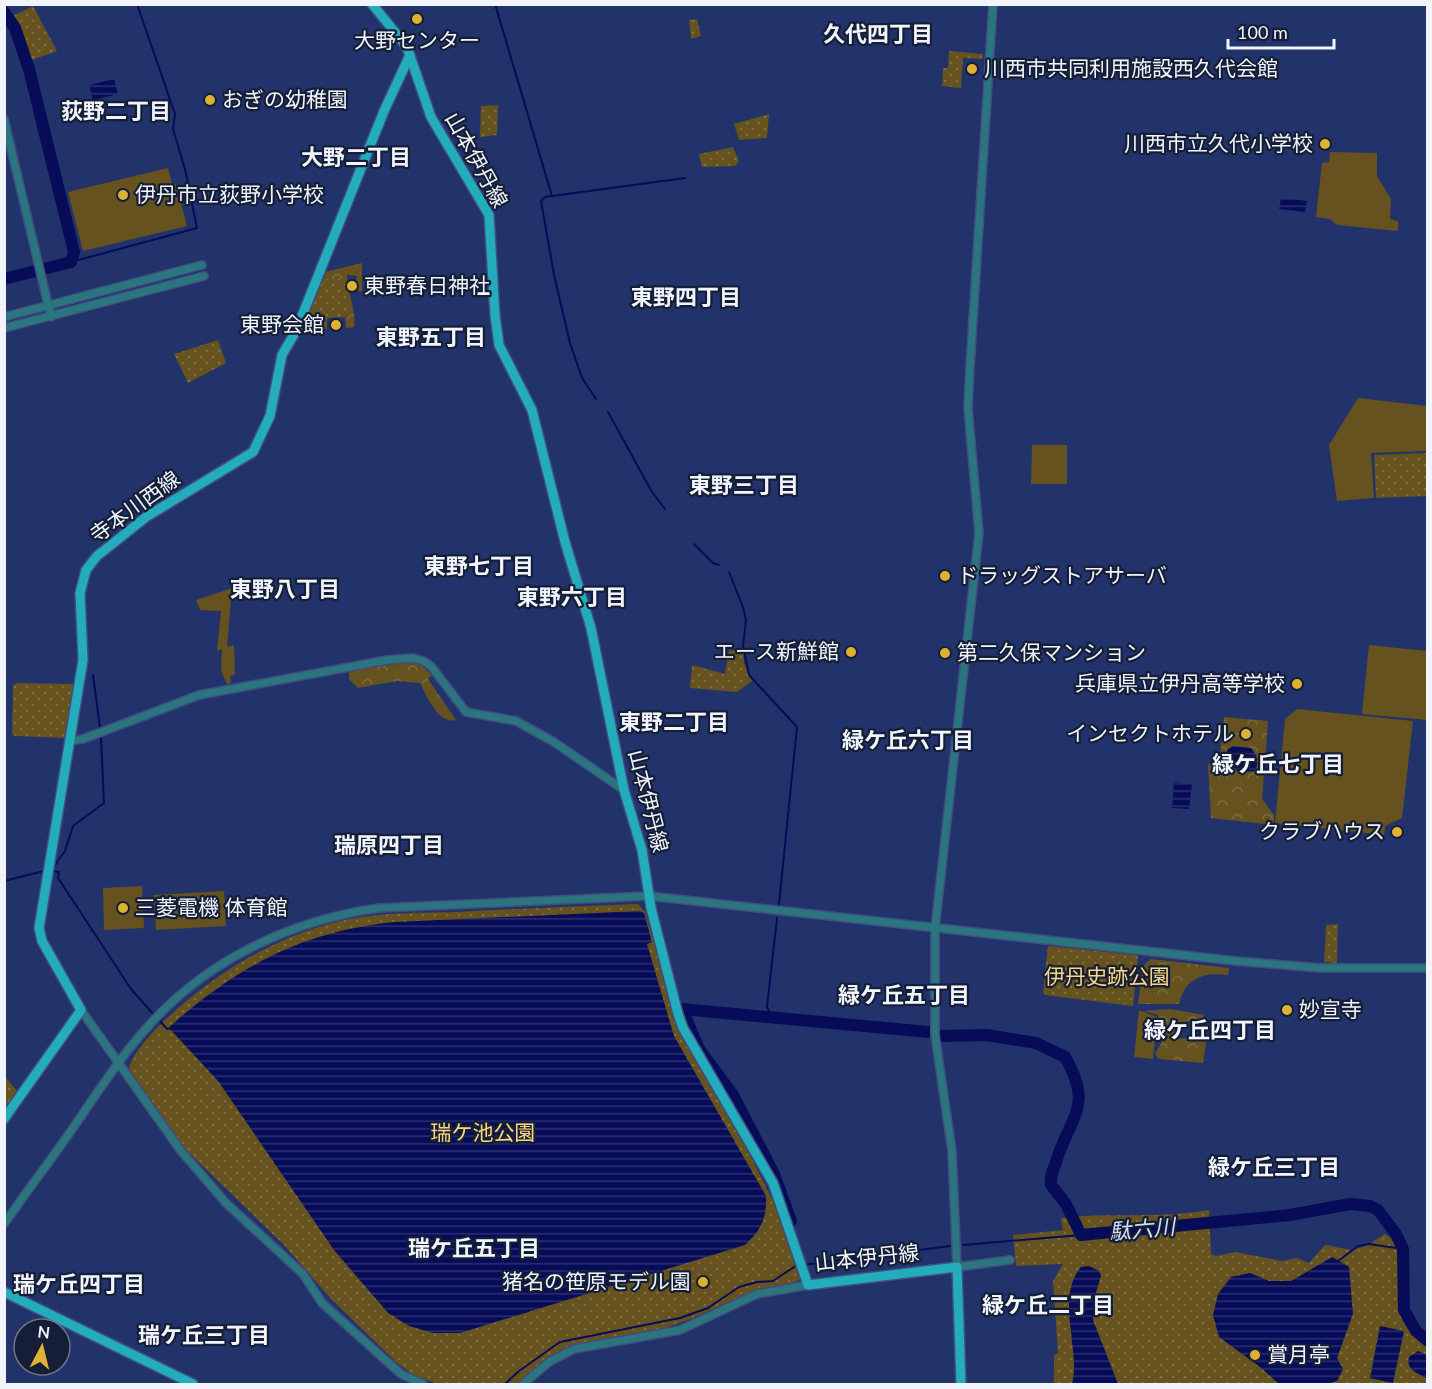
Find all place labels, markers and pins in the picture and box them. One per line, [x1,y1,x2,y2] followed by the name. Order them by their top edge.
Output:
[410,12,424,26] marker: 大野センター
[354,27,480,52] place label: 大野センター
[984,55,1278,80] place label: 川西市共同利用施設西久代会館
[965,62,979,76] marker: 川西市共同利用施設西久代会館
[222,86,348,111] place label: おぎの幼稚園
[203,93,217,107] marker: おぎの幼稚園
[1124,130,1313,155] place label: 川西市立久代小学校
[1318,137,1332,151] marker: 川西市立久代小学校
[135,181,324,206] place label: 伊丹市立荻野小学校
[116,188,130,202] marker: 伊丹市立荻野小学校
[364,272,490,297] place label: 東野春日神社
[345,279,359,293] marker: 東野春日神社
[240,311,324,336] place label: 東野会館
[329,318,343,332] marker: 東野会館
[957,562,1167,587] place label: ドラッグストアサーバ
[938,569,952,583] marker: ドラッグストアサーバ
[714,638,839,663] place label: エース新鮮館
[957,639,1146,664] place label: 第二久保マンション
[844,645,858,659] marker: エース新鮮館
[938,646,952,660] marker: 第二久保マンション
[1075,670,1285,695] place label: 兵庫県立伊丹高等学校
[1290,677,1304,691] marker: 兵庫県立伊丹高等学校
[1066,720,1234,745] place label: インセクトホテル
[1239,727,1253,741] marker: インセクトホテル
[1259,818,1385,843] place label: クラブハウス
[1390,825,1404,839] marker: クラブハウス
[135,894,287,919] place label: 三菱電機 体育館
[116,901,130,915] marker: 三菱電機 体育館
[1299,996,1362,1021] place label: 妙宣寺
[1280,1003,1294,1017] marker: 妙宣寺
[502,1268,691,1293] place label: 猪名の笹原モデル園
[696,1275,710,1289] marker: 猪名の笹原モデル園
[1267,1341,1330,1366] place label: 賞月亭
[1248,1348,1262,1362] marker: 賞月亭

